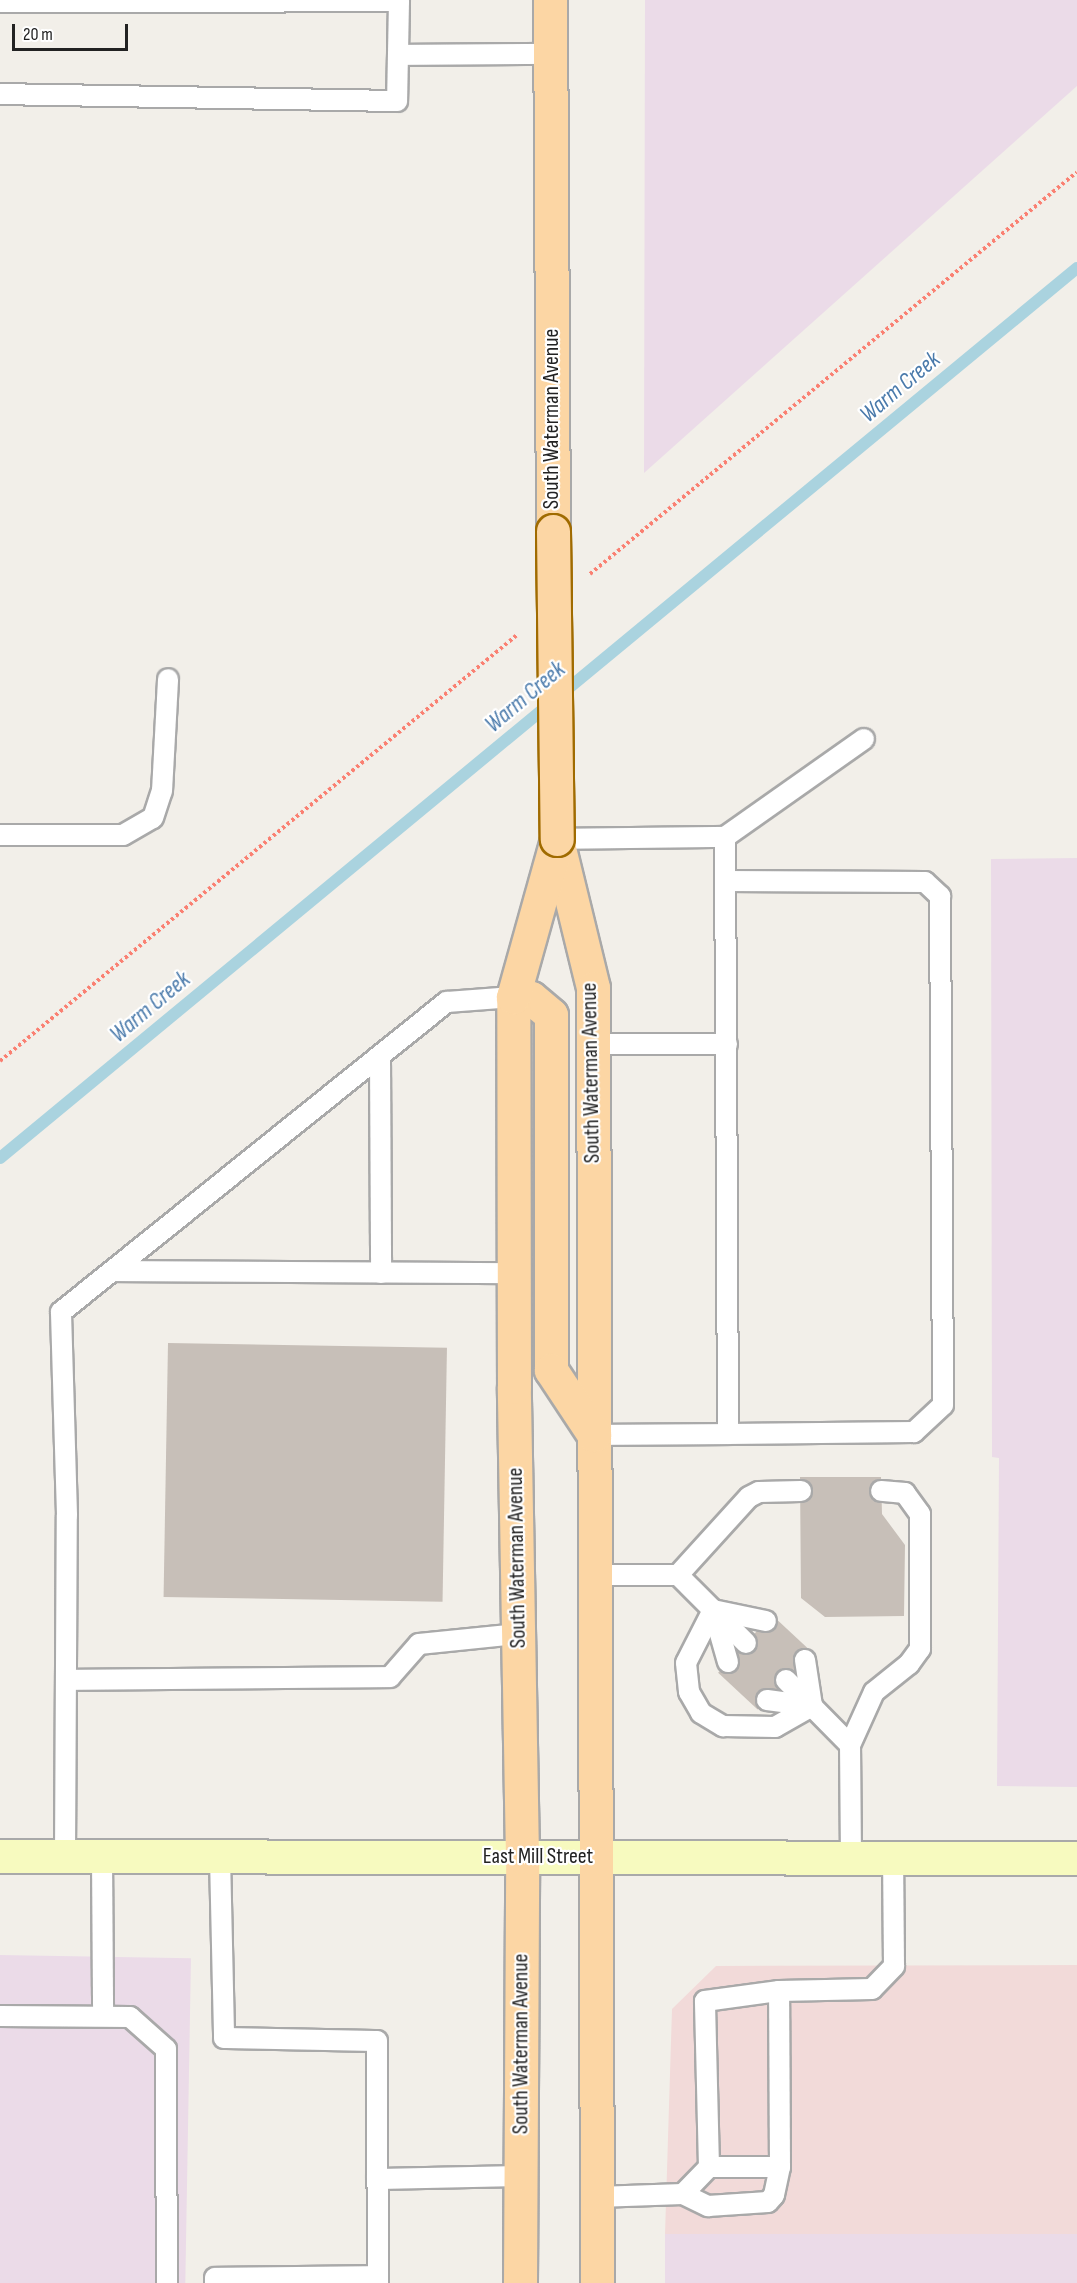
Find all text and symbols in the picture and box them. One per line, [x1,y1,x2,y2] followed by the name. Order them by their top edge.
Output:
[15,12,130,50] scale bar
[23,24,53,45] text: 20 m
[539,329,565,509] street label: South Waterman Avenue
[854,345,946,429] water label: Warm Creek
[479,655,571,739] water label: Warm Creek
[104,965,196,1049] water label: Warm Creek
[576,983,606,1163] street label: South Waterman Avenue
[502,1468,532,1648] street label: South Waterman Avenue
[483,1844,593,1870] street label: East Mill Street
[508,1954,534,2134] street label: South Waterman Avenue

